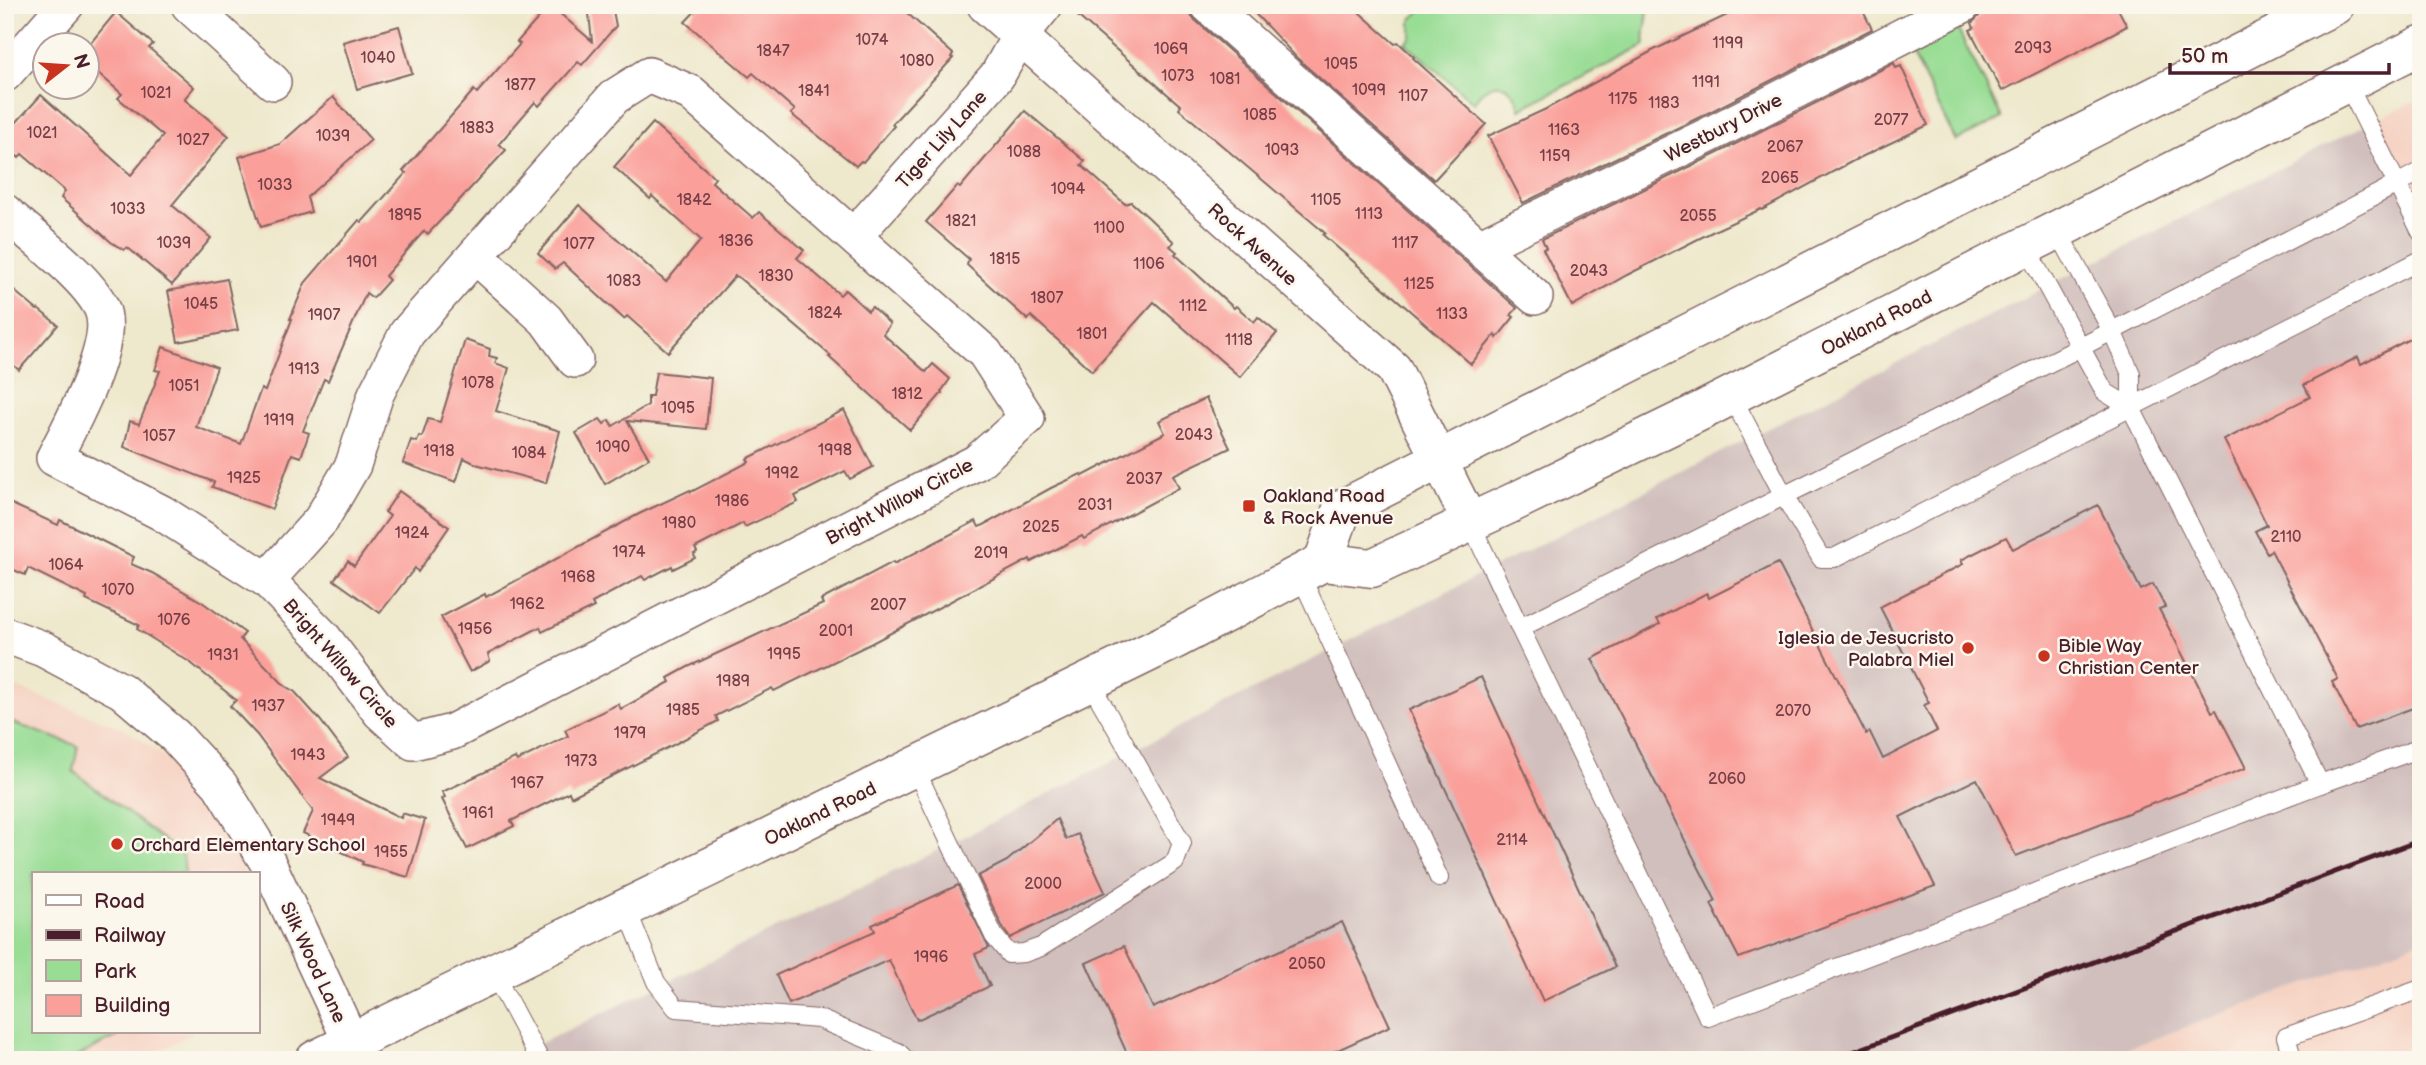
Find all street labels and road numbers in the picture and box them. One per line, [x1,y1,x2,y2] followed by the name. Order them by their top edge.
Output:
[892,86,992,194] street label: Tiger Lily Lane
[1661,89,1786,168] street label: Westbury Drive
[1202,199,1302,291] street label: Rock Avenue
[1817,285,1936,361] street label: Oakland Road
[822,454,977,551] street label: Bright Willow Circle
[277,595,402,733] street label: Bright Willow Circle
[761,777,880,851] street label: Oakland Road
[275,899,351,1027] street label: Silk Wood Lane

